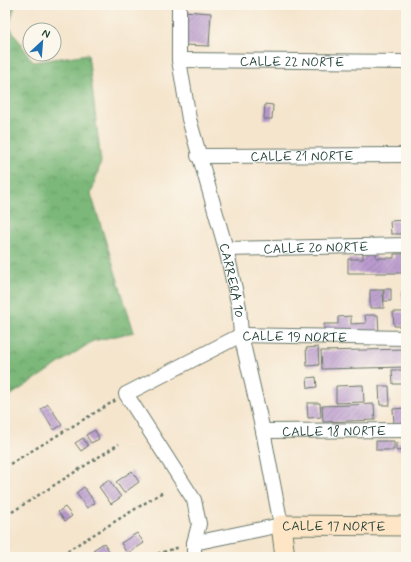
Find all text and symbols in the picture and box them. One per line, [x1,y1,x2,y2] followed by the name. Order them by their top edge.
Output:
[22,22,62,62] north arrow
[40,26,52,42] text: N
[240,54,344,71] street label: CALLE 22 NORTE
[250,148,354,166] street label: CALLE 21 NORTE
[263,239,369,258] street label: CALLE 20 NORTE
[215,241,247,318] street label: CARRERA 10
[242,328,347,347] street label: CALLE 19 NORTE
[282,423,386,441] street label: CALLE 18 NORTE
[282,518,386,536] street label: CALLE 17 NORTE

